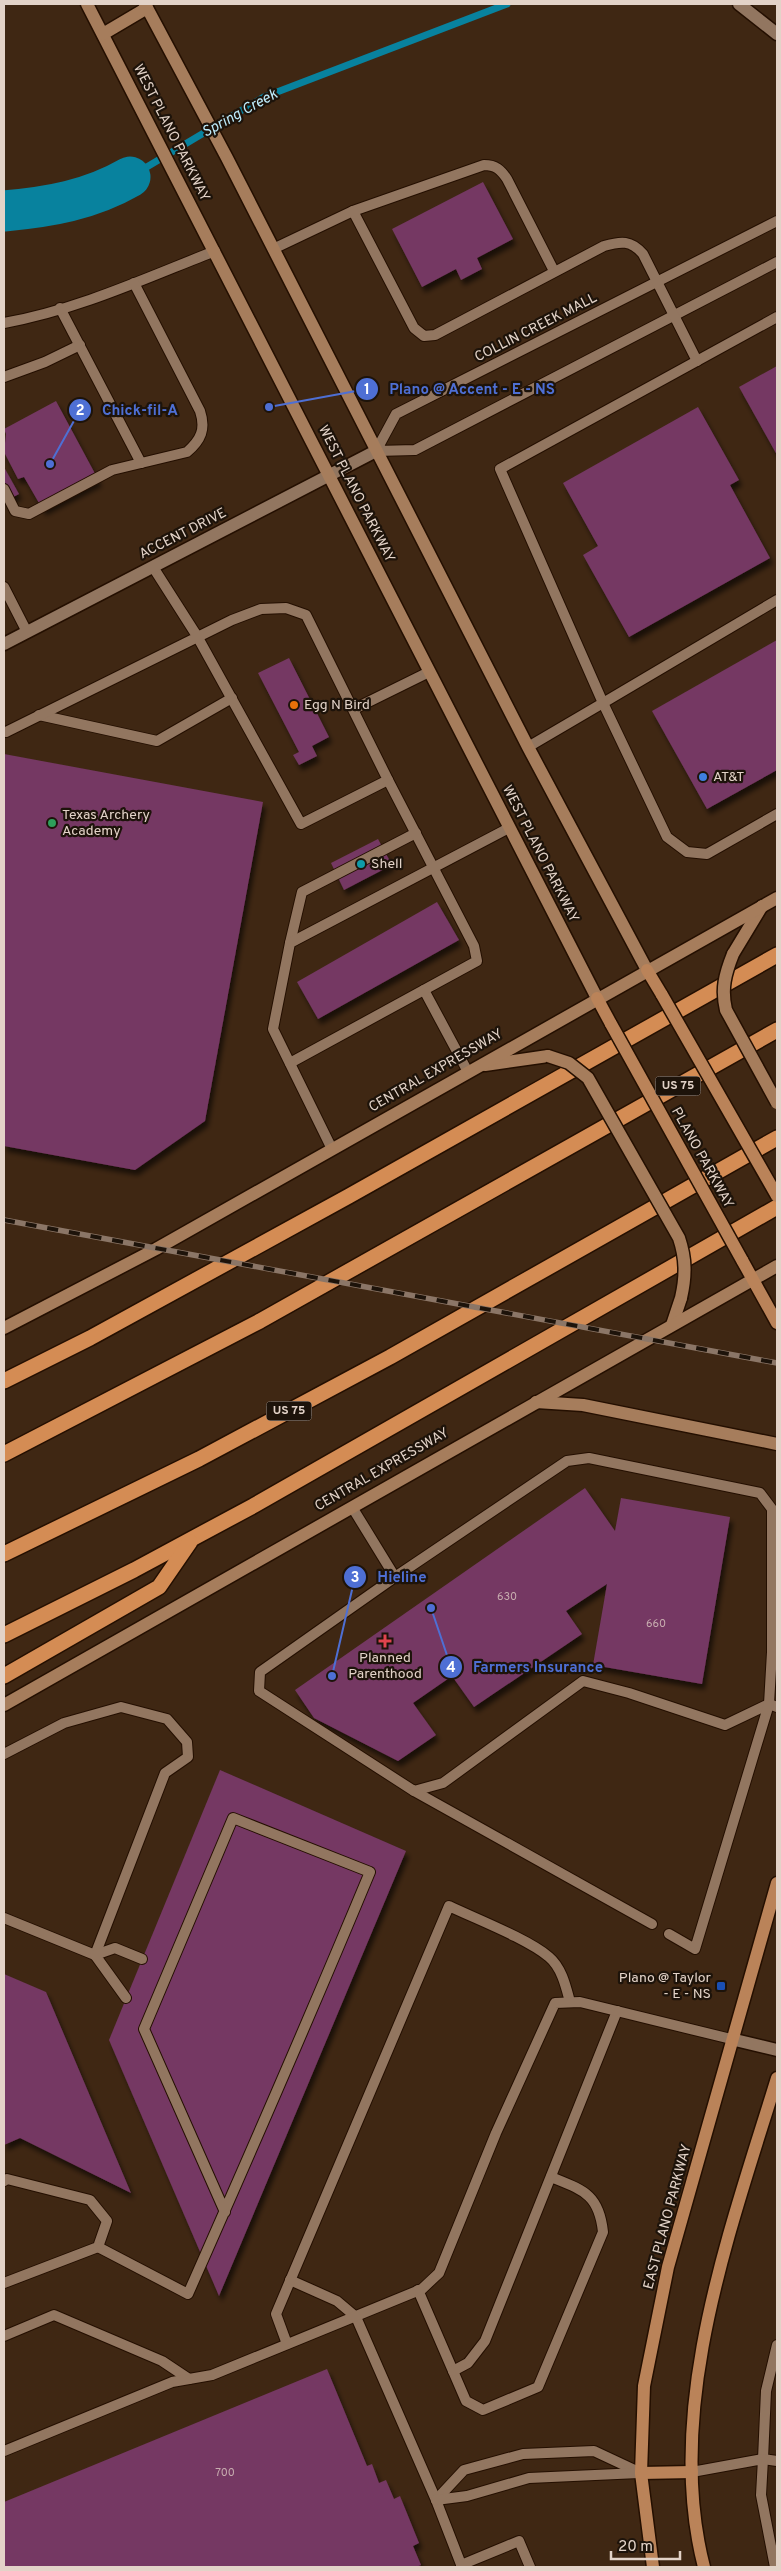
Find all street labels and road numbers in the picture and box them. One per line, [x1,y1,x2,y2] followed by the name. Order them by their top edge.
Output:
[129,62,213,204] street label: WEST PLANO PARKWAY
[472,290,600,366] street label: COLLIN CREEK MALL
[314,423,398,565] street label: WEST PLANO PARKWAY
[136,505,230,563] street label: ACCENT DRIVE
[498,783,582,925] street label: WEST PLANO PARKWAY
[366,1026,506,1116] street label: CENTRAL EXPRESSWAY
[656,1076,700,1096] road number: US 75
[667,1105,737,1211] street label: PLANO PARKWAY
[266,1402,312,1420] road number: US 75
[312,1425,452,1515] street label: CENTRAL EXPRESSWAY
[640,2143,696,2291] street label: EAST PLANO PARKWAY

